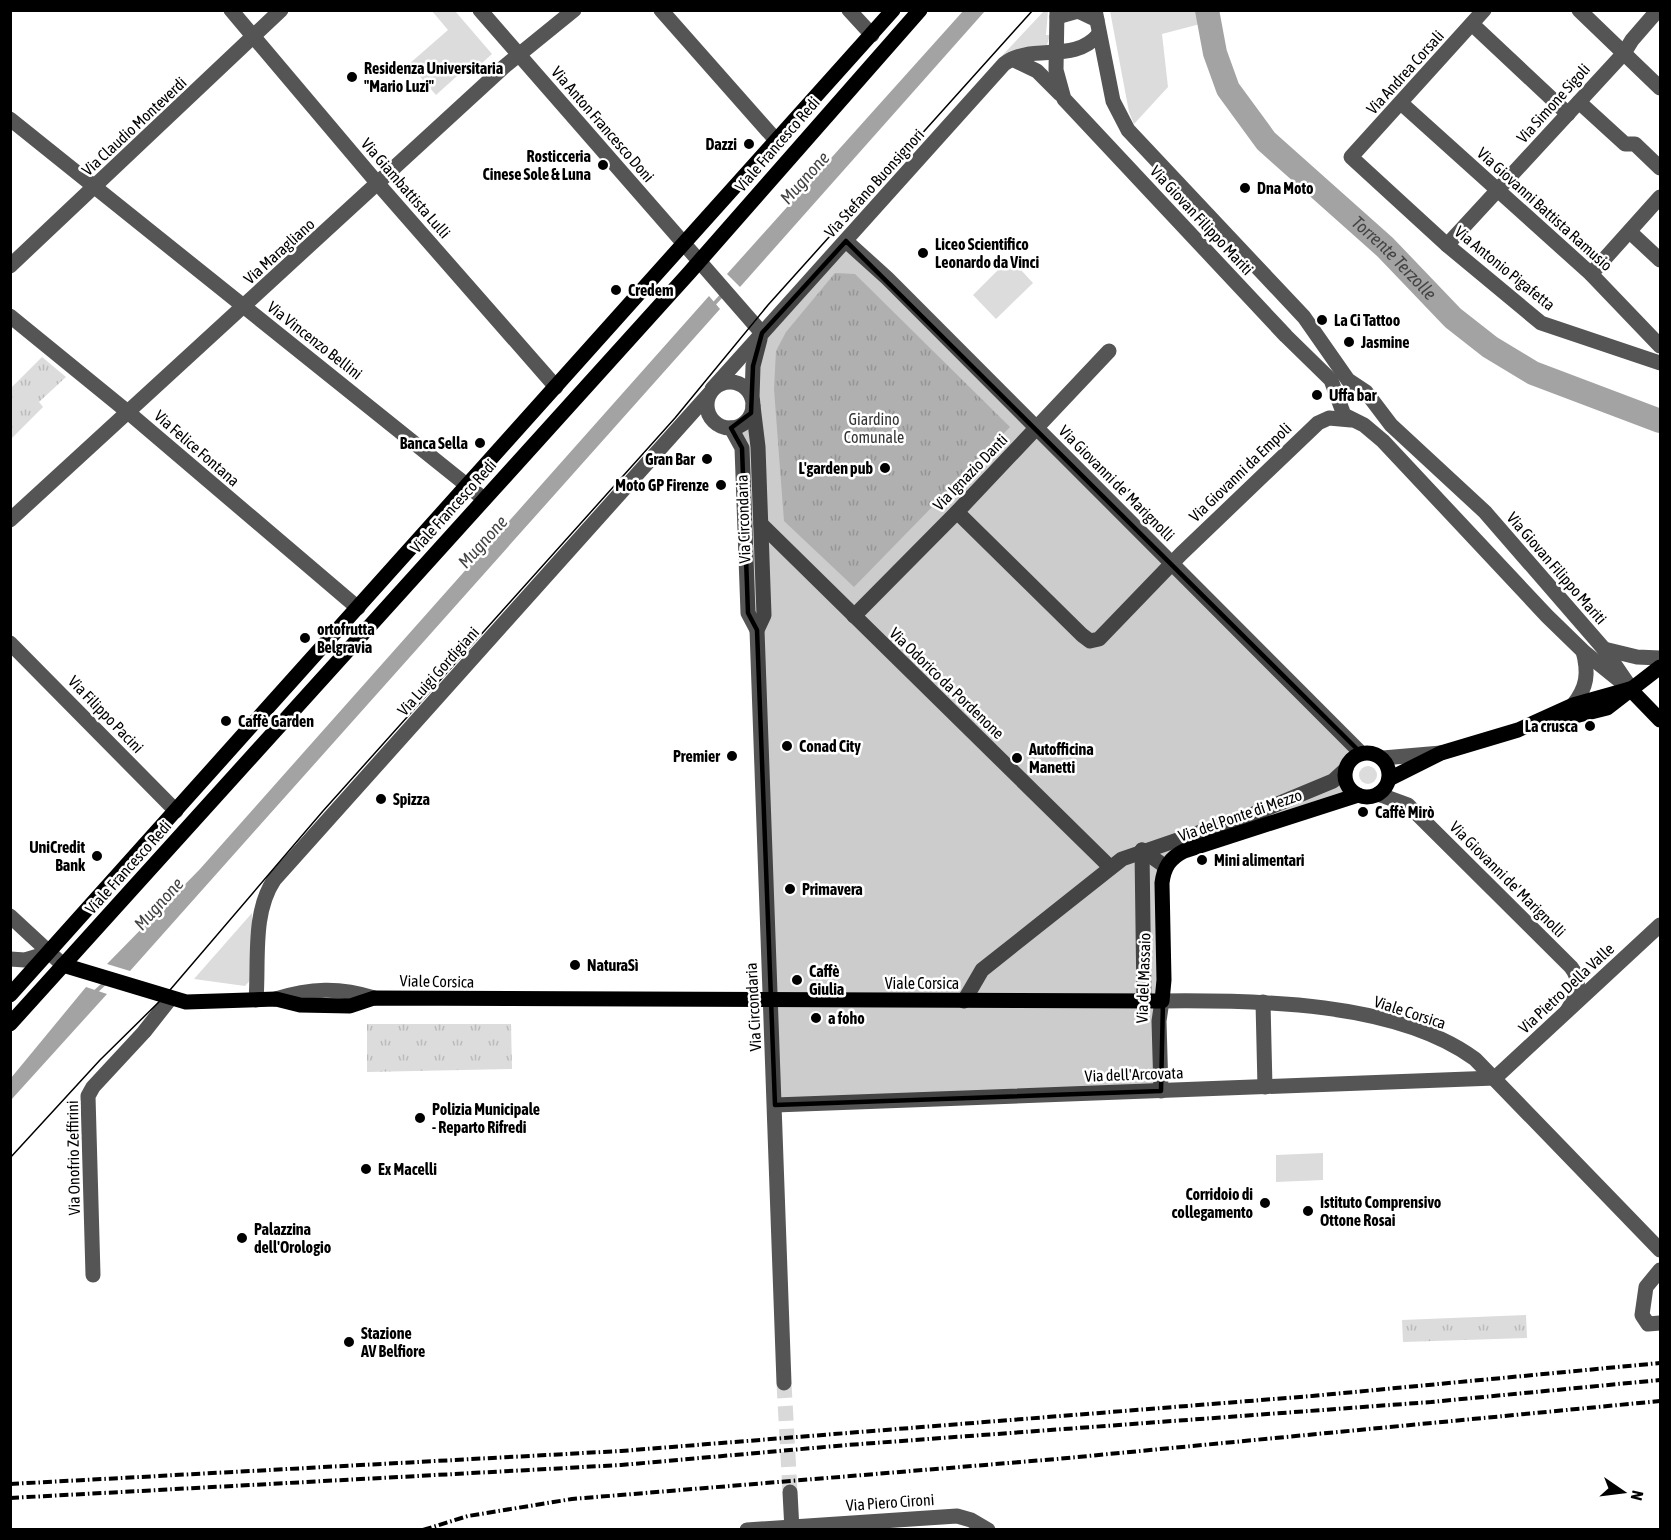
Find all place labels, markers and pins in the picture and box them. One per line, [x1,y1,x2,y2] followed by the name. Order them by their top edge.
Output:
[364,59,503,95] place label: Residenza Universitaria "Mario Luzi"
[345,70,359,84] marker: Residenza Universitaria "Mario Luzi"
[705,135,737,153] place label: Dazzi
[742,137,756,151] marker: Dazzi
[483,147,591,183] place label: Rosticceria Cinese Sole & Luna
[596,158,610,172] marker: Rosticceria Cinese Sole & Luna
[1257,179,1314,197] place label: Dna Moto
[1238,181,1252,195] marker: Dna Moto
[935,235,1040,271] place label: Liceo Scientifico Leonardo da Vinci
[916,246,930,260] marker: Liceo Scientifico Leonardo da Vinci
[628,281,673,299] place label: Credem
[609,283,623,297] marker: Credem
[1334,311,1401,329] place label: La Ci Tattoo
[1315,313,1329,327] marker: La Ci Tattoo
[1360,333,1409,351] place label: Jasmine
[1342,335,1356,349] marker: Jasmine
[1329,386,1377,404] place label: Uffa bar
[1310,388,1324,402] marker: Uffa bar
[400,434,468,452] place label: Banca Sella
[473,436,487,450] marker: Banca Sella
[645,450,695,468] place label: Gran Bar
[700,452,714,466] marker: Gran Bar
[799,459,873,477] place label: L'garden pub
[878,461,892,475] marker: L'garden pub
[615,476,709,494] place label: Moto GP Firenze
[714,478,728,492] marker: Moto GP Firenze
[317,620,375,656] place label: ortofrutta Belgravia
[298,631,312,645] marker: ortofrutta Belgravia
[238,712,314,730] place label: Caffè Garden
[219,714,233,728] marker: Caffè Garden
[1525,717,1578,735] place label: La crusca
[1583,719,1597,733] marker: La crusca
[799,737,861,755] place label: Conad City
[780,739,794,753] marker: Conad City
[1028,740,1094,776] place label: Autofficina Manetti
[673,747,720,765] place label: Premier
[725,749,739,763] marker: Premier
[1010,751,1024,765] marker: Autofficina Manetti
[393,790,430,808] place label: Spizza
[374,792,388,806] marker: Spizza
[1375,803,1435,821] place label: Caffè Mirò
[1356,805,1370,819] marker: Caffè Mirò
[29,838,86,874] place label: UniCredit Bank
[90,849,104,863] marker: UniCredit Bank
[1214,851,1305,869] place label: Mini alimentari
[1195,853,1209,867] marker: Mini alimentari
[802,880,863,898] place label: Primavera
[783,882,797,896] marker: Primavera
[587,956,639,974] place label: NaturaSì
[568,958,582,972] marker: NaturaSì
[809,962,844,998] place label: Caffè Giulia
[790,973,804,987] marker: Caffè Giulia
[828,1009,865,1027] place label: a foho
[809,1011,823,1025] marker: a foho
[432,1100,540,1136] place label: Polizia Municipale - Reparto Rifredi
[413,1111,427,1125] marker: Polizia Municipale - Reparto Rifredi
[378,1160,437,1178] place label: Ex Macelli
[359,1162,373,1176] marker: Ex Macelli
[1171,1185,1253,1221] place label: Corridoio di collegamento
[1320,1193,1442,1229] place label: Istituto Comprensivo Ottone Rosai
[1258,1196,1272,1210] marker: Corridoio di collegamento
[1301,1204,1315,1218] marker: Istituto Comprensivo Ottone Rosai
[254,1220,332,1256] place label: Palazzina dell'Orologio
[235,1231,249,1245] marker: Palazzina dell'Orologio
[360,1324,425,1360] place label: Stazione AV Belfiore
[342,1335,356,1349] marker: Stazione AV Belfiore

